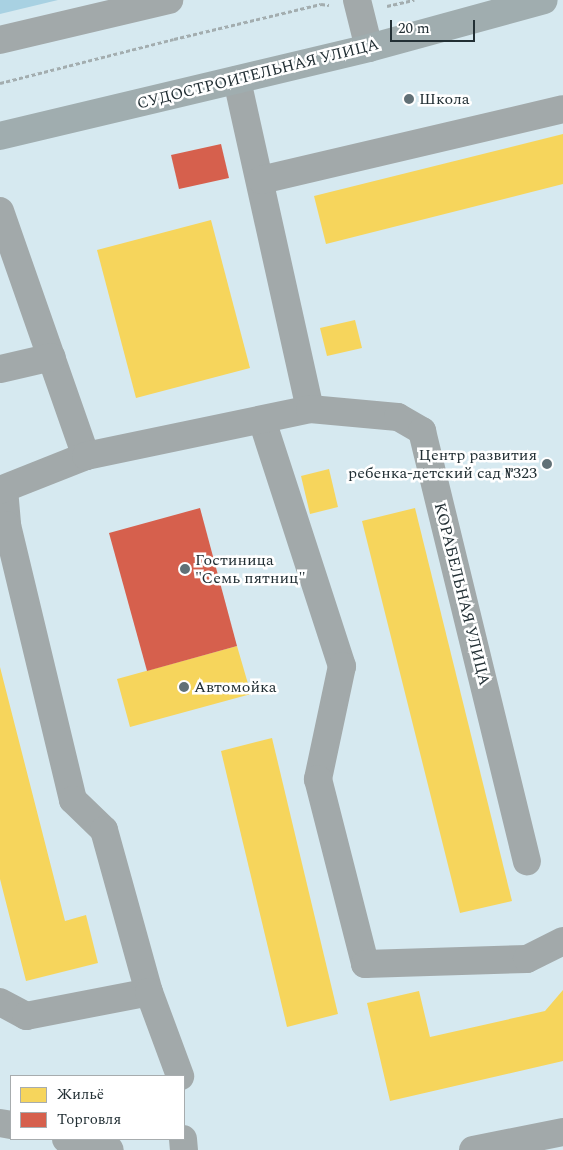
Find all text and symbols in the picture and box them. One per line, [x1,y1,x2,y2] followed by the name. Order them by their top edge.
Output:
[393,10,478,42] scale bar
[398,17,430,40] text: 20 m
[135,35,381,113] street label: СУДОСТРОИТЕЛЬНАЯ УЛИЦА
[419,89,470,109] place label: Школа
[403,93,415,105] marker: Школа
[348,445,537,483] place label: Центр развития ребенка-детский сад №323
[541,458,553,470] marker: Центр развития ребенка-детский сад №323
[430,501,494,687] street label: КОРАБЕЛЬНАЯ УЛИЦА
[195,550,306,588] place label: Гостиница "Семь пятниц"
[179,563,191,575] marker: Гостиница "Семь пятниц"
[194,677,277,697] place label: Автомойка
[178,681,190,693] marker: Автомойка
[10,1075,185,1140] legend
[57,1083,104,1106] text: Жильё
[57,1108,121,1131] text: Торговля

